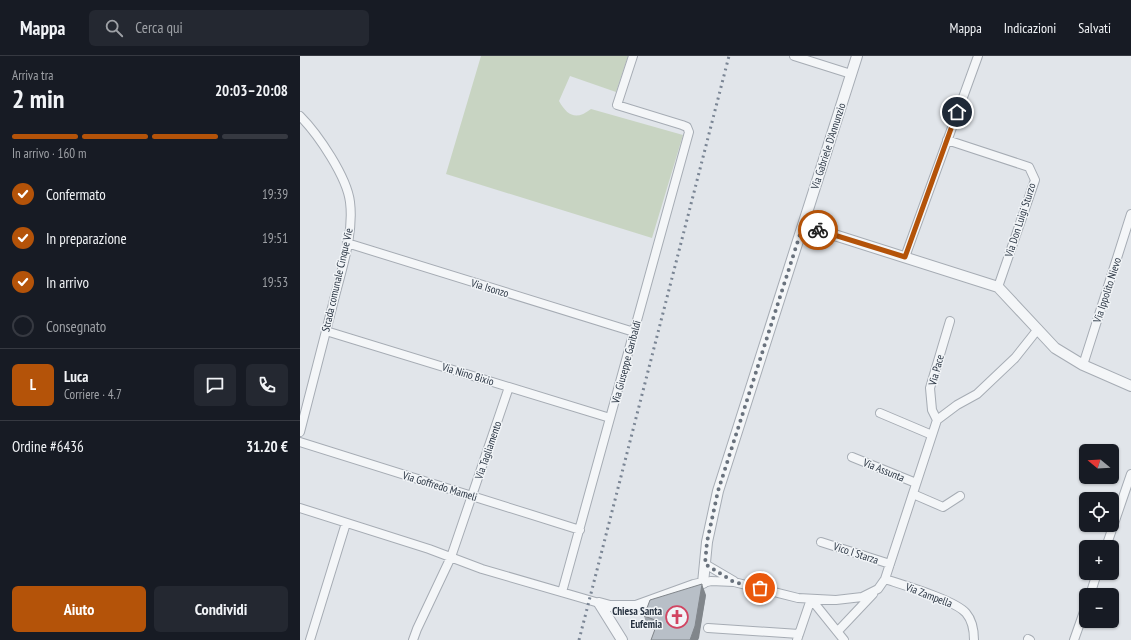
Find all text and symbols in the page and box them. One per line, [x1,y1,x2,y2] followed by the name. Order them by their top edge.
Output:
[89,10,369,46] search box
[20,16,65,40] text: Mappa
[103,17,125,39] icon: search
[135,18,183,37] text: Cerca qui
[950,19,982,37] text: Mappa
[1004,19,1056,37] text: Indicazioni
[1078,19,1111,37] text: Salvati
[12,67,53,84] text: Arriva tra
[215,81,288,100] text: 20:03–20:08
[12,82,65,115] text: 2 min
[940,95,974,129] pin
[807,101,849,192] street label: Via Gabriele D'Annunzio
[946,101,968,123] icon: home
[12,145,86,162] text: In arrivo · 160 m
[1001,181,1039,260] street label: Via Don Luigi Sturzo
[12,183,34,205] icon: check
[46,185,106,204] text: Confermato
[262,186,288,203] text: 19:39
[798,210,838,250] courier
[807,219,829,241] icon: bike
[318,226,356,333] street label: Strada comunale Cinque Vie
[12,227,34,249] icon: check
[46,229,127,248] text: In preparazione
[262,230,288,247] text: 19:51
[1090,255,1124,325] street label: Via Ippolito Nievo
[12,271,34,293] icon: check
[46,273,89,292] text: In arrivo
[262,274,288,291] text: 19:53
[469,275,511,300] street label: Via Isonzo
[46,317,106,336] text: Consegnato
[608,319,644,406] street label: Via Giuseppe Garibaldi
[925,353,947,388] street label: Via Pace
[439,359,496,389] street label: Via Nino Bixio
[194,364,236,406] button: chat
[246,364,288,406] button: phone
[64,367,89,386] text: Luca
[30,375,36,394] text: L
[64,386,122,403] text: Corriere · 4.7
[471,419,505,482] street label: Via Tagliamento
[12,437,84,456] text: Ordine #6436
[246,437,288,456] text: 31.20 €
[1079,444,1119,484] north arrow
[1079,444,1119,628] map controls
[860,455,907,485] street label: Via Assunta
[400,468,479,504] street label: Via Goffredo Mameli
[1079,492,1119,532] button: locate
[831,539,880,567] street label: Vico I Starza
[1079,540,1119,580] button: +
[743,571,777,605] pin
[749,577,771,599] icon: bag
[903,579,954,610] street label: Via Zampella
[12,586,146,632] button: Aiuto
[154,586,288,632] button: Condividi
[1079,588,1119,628] button: −
[612,604,662,631] place label: Chiesa Santa Eufemia
[664,604,690,630] church icon: Chiesa Santa Eufemia

